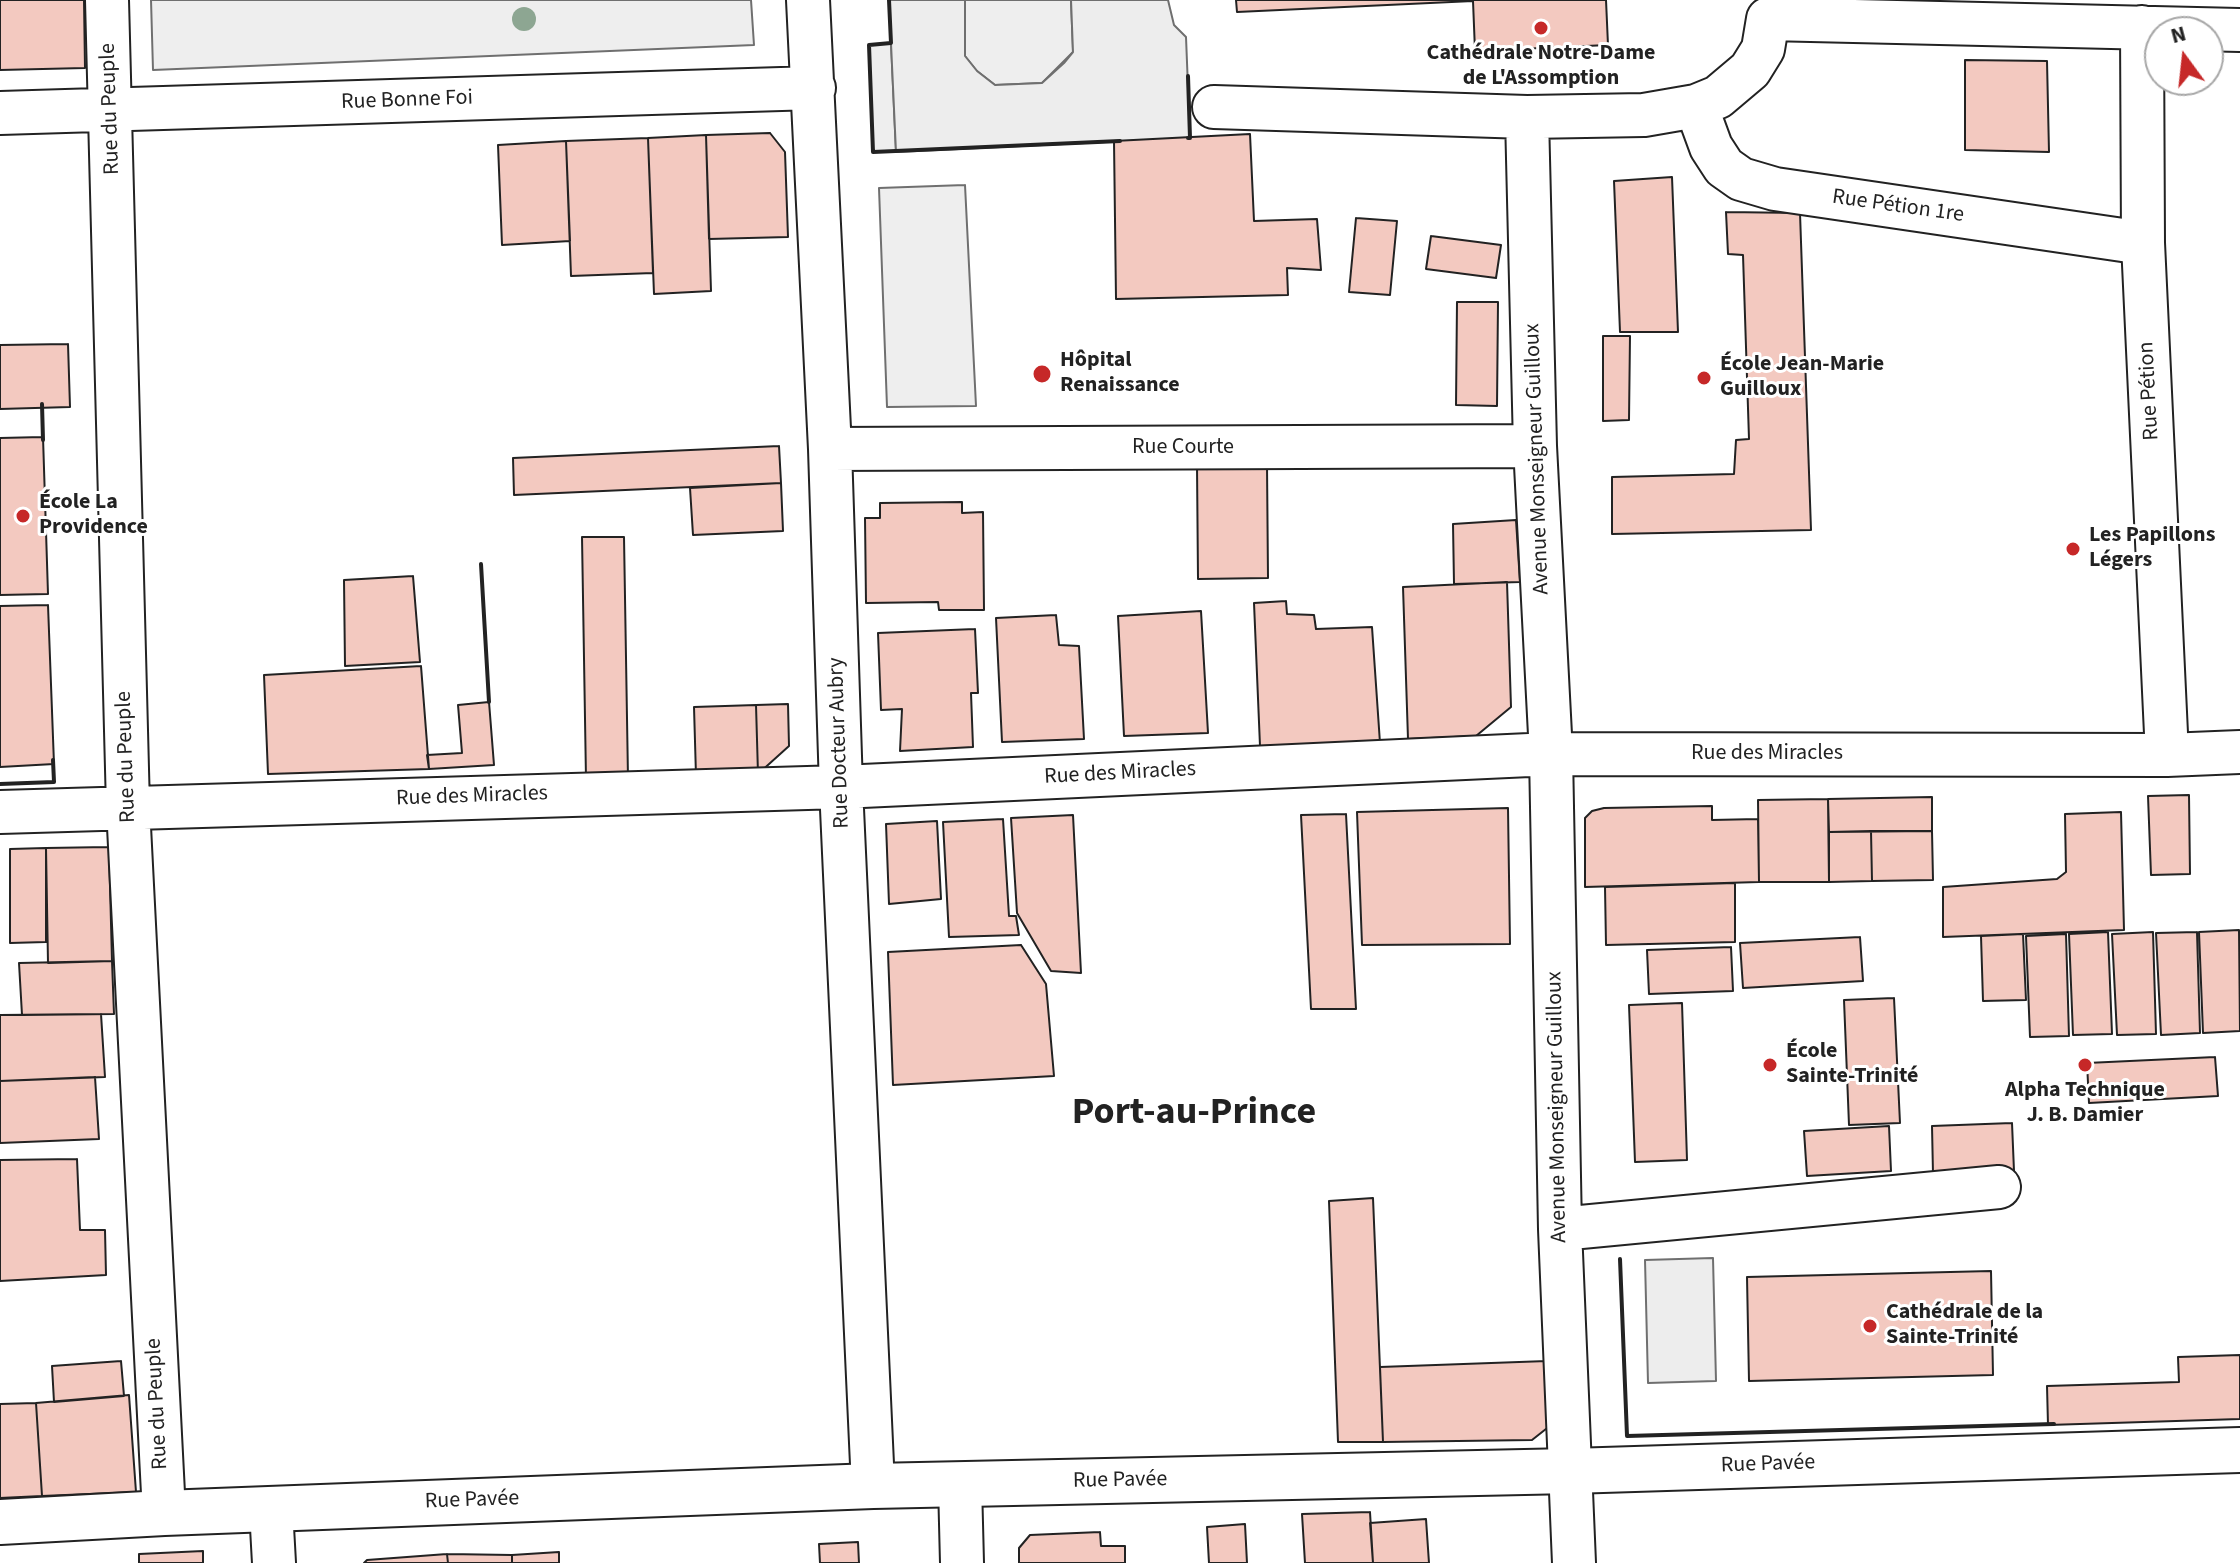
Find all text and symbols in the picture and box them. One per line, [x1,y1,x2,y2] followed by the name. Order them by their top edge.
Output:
[2144,16,2224,96] north arrow
[2167,17,2190,52] text: N
[1532,19,1550,37] marker: Cathédrale Notre-Dame de L'Assomption
[1427,41,1655,92] place label: Cathédrale Notre-Dame de L'Assomption
[96,43,126,175] street label: Rue du Peuple
[341,86,473,116] street label: Rue Bonne Foi
[1830,185,1966,229] street label: Rue Pétion 1re
[1520,323,1556,595] street label: Avenue Monseigneur Guilloux
[2134,341,2166,441] street label: Rue Pétion
[1060,348,1180,400] place label: Hôpital Renaissance
[1720,352,1884,404] place label: École Jean-Marie Guilloux
[1031,363,1053,385] marker: Hôpital Renaissance
[1695,369,1713,387] marker: École Jean-Marie Guilloux
[1132,435,1234,461] street label: Rue Courte
[39,490,148,542] place label: École La Providence
[14,507,32,525] marker: École La Providence
[2089,523,2215,574] place label: Les Papillons Légers
[2064,540,2082,558] marker: Les Papillons Légers
[824,657,856,829] street label: Rue Docteur Aubry
[112,691,142,823] street label: Rue du Peuple
[1691,741,1843,767] street label: Rue des Miracles
[1043,757,1197,791] street label: Rue des Miracles
[396,781,548,813] street label: Rue des Miracles
[1542,971,1574,1243] street label: Avenue Monseigneur Guilloux
[1786,1039,1918,1090] place label: École Sainte-Trinité
[1761,1056,1779,1074] marker: École Sainte-Trinité
[2076,1056,2094,1074] marker: Alpha Technique J. B. Damier
[2005,1078,2165,1130] place label: Alpha Technique J. B. Damier
[1072,1092,1316,1138] district label: Port-au-Prince
[1886,1300,2043,1352] place label: Cathédrale de la Sainte-Trinité
[1861,1317,1879,1335] marker: Cathédrale de la Sainte-Trinité
[141,1337,175,1471] street label: Rue du Peuple
[1720,1450,1816,1480] street label: Rue Pavée
[1073,1467,1167,1495] street label: Rue Pavée
[424,1486,520,1516] street label: Rue Pavée

